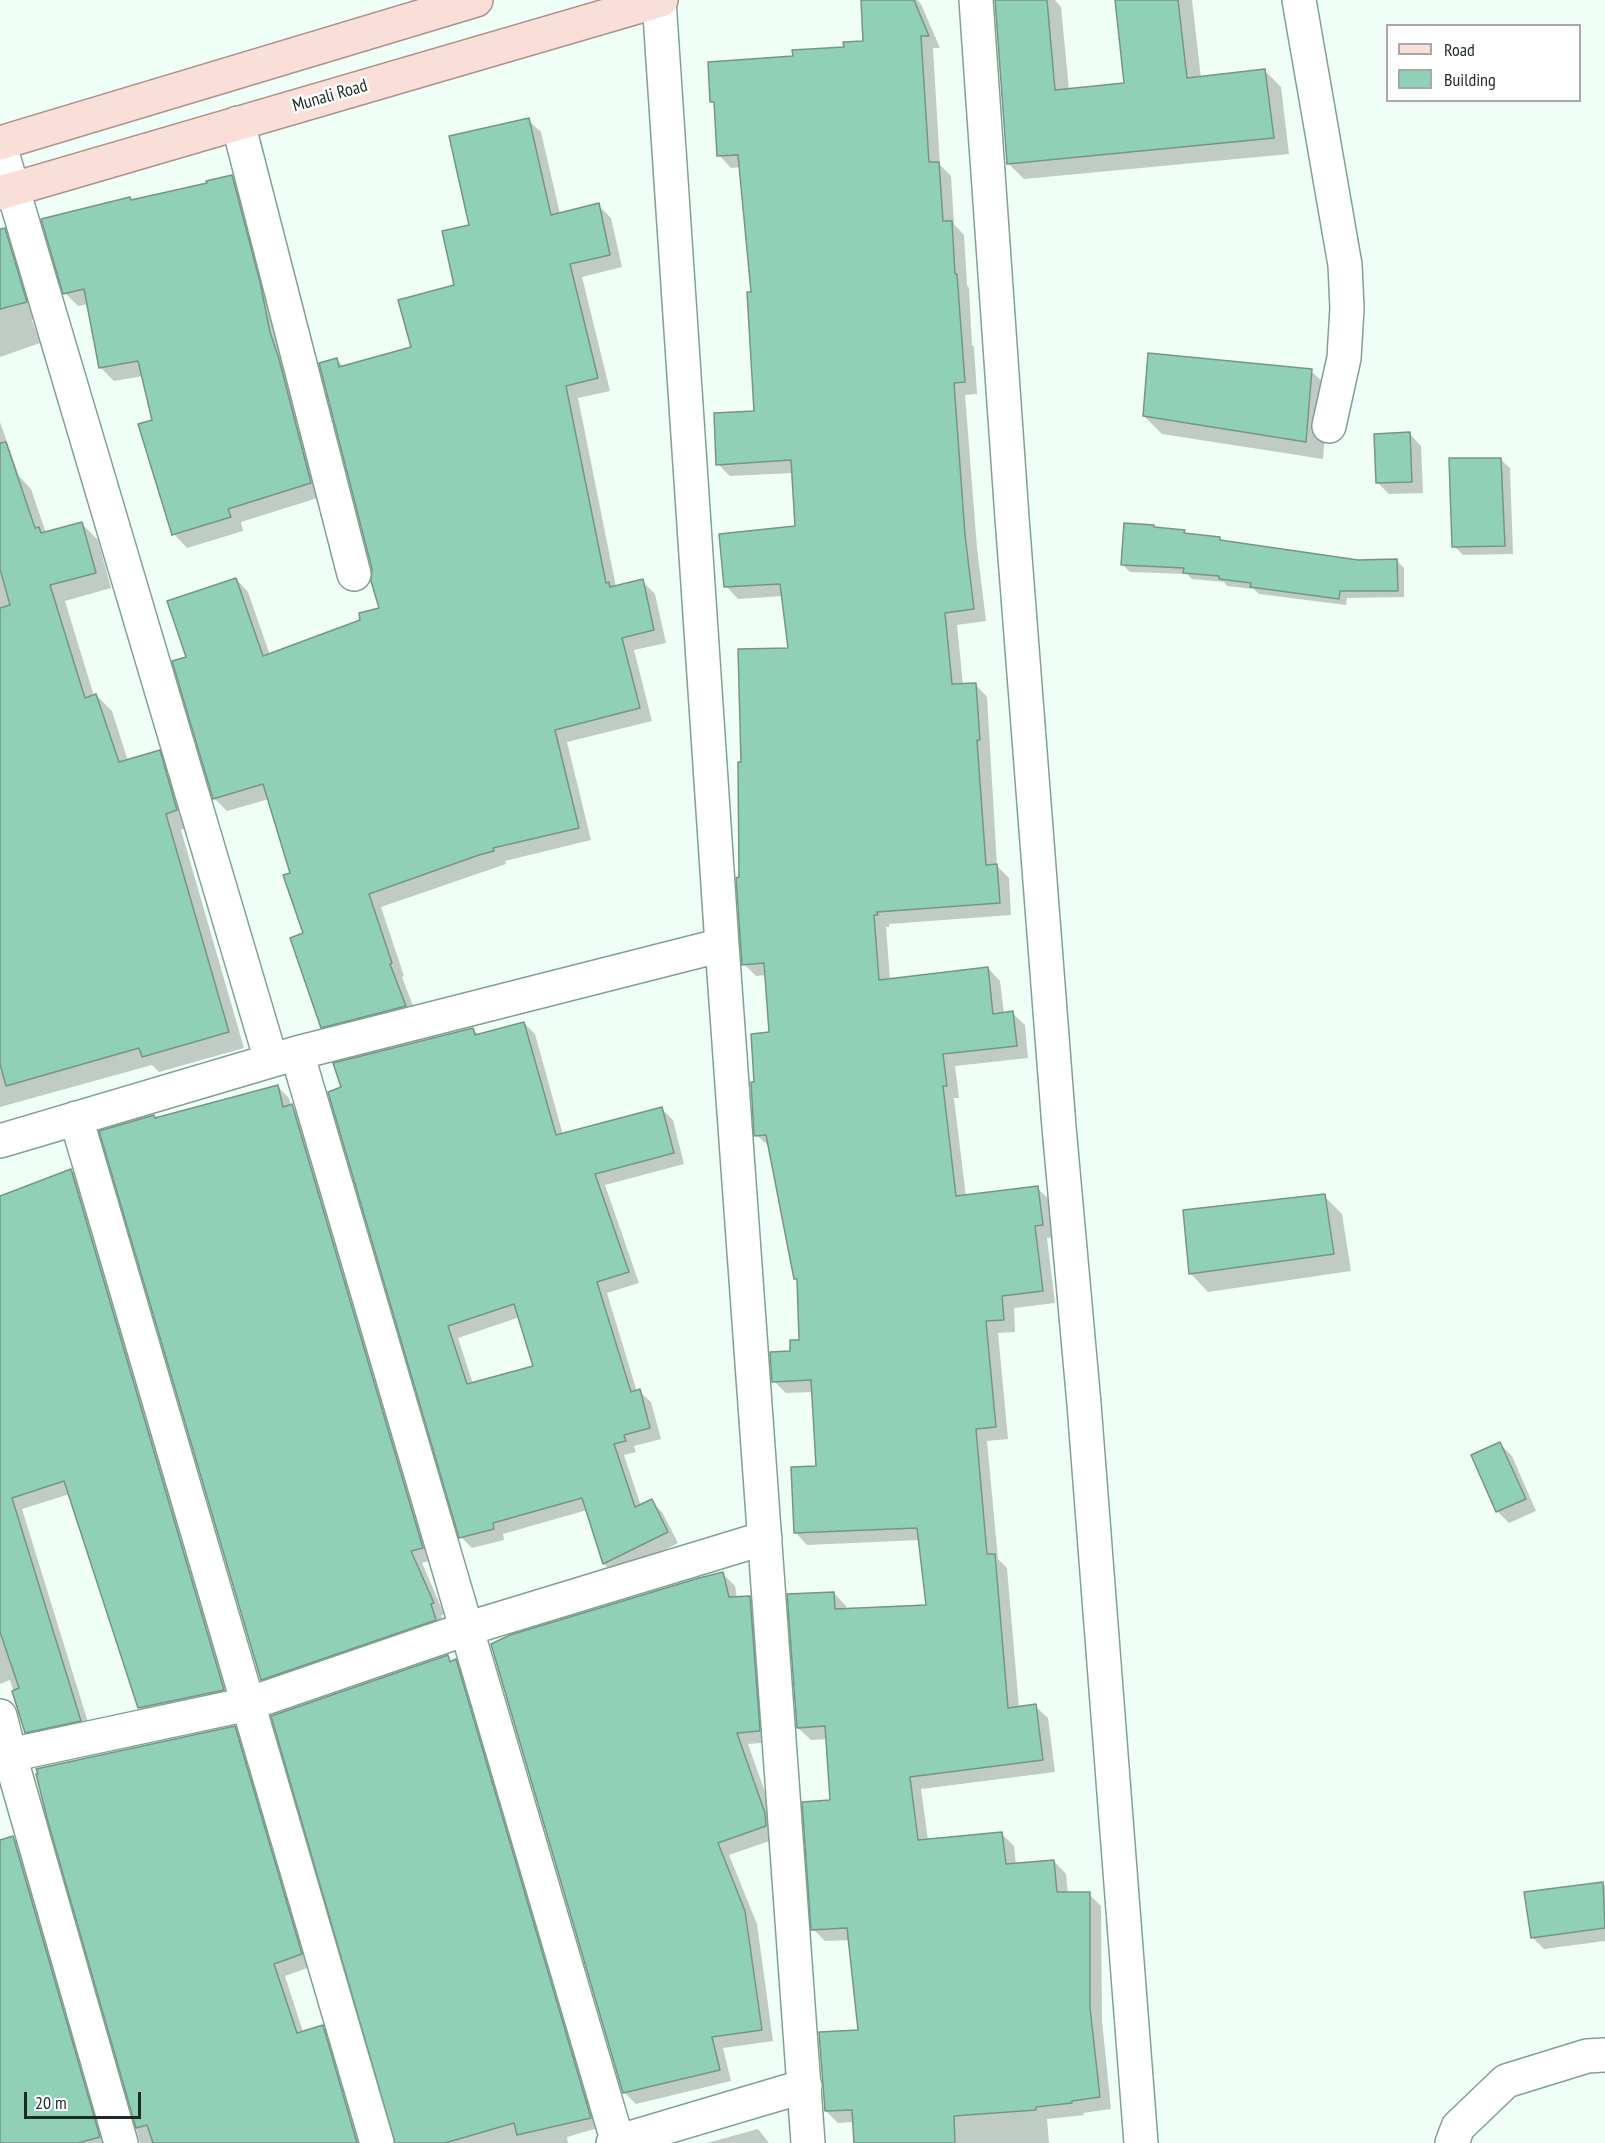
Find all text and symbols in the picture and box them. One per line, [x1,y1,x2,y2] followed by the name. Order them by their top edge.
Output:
[1386,24,1581,102] legend
[1444,38,1475,61] text: Road
[1444,68,1496,91] text: Building
[290,75,370,117] street label: Munali Road
[27,2080,144,2118] scale bar
[35,2091,67,2114] text: 20 m

